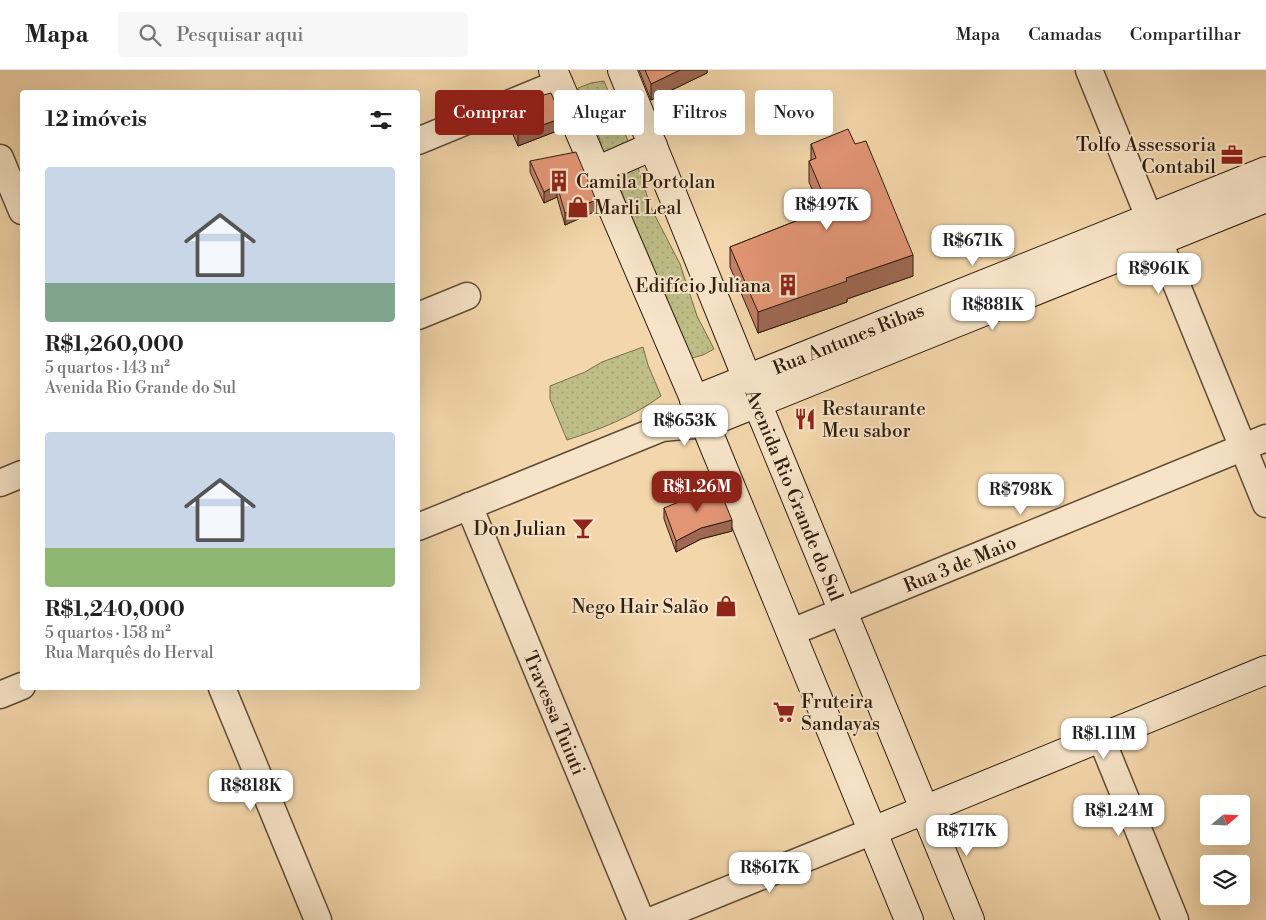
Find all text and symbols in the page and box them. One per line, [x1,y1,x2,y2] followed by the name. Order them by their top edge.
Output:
[118,12,468,57] search box
[25,20,88,50] text: Mapa
[136,21,164,49] icon: search
[176,23,304,47] text: Pesquisar aqui
[956,23,1000,46] text: Mapa
[1028,23,1102,46] text: Camadas
[1130,23,1241,46] text: Compartilhar
[435,90,544,135] chip: Comprar
[554,90,644,135] chip: Alugar
[654,90,745,135] chip: Filtros
[755,90,833,135] chip: Novo
[367,106,395,134] icon: filters
[45,107,147,133] text: 12 imóveis
[1076,133,1216,179] place label: Tolfo Assessoria Contabil
[1219,142,1245,168] office icon: Tolfo Assessoria Contabil
[546,168,572,194] building icon: Camila Portolan
[576,170,716,194] place label: Camila Portolan
[786,189,868,231] pin: R$497K
[565,194,591,220] shop icon: Marli Leal
[795,195,859,215] text: R$497K
[594,196,682,220] place label: Marli Leal
[175,200,265,290] icon: home
[932,224,1014,267] pin: R$671K
[942,231,1004,251] text: R$671K
[1118,252,1200,295] pin: R$961K
[1128,259,1190,279] text: R$961K
[775,272,801,298] building icon: Edifício Juliana
[635,274,771,298] place label: Edifício Juliana
[952,288,1034,331] pin: R$881K
[962,295,1024,315] text: R$881K
[769,298,928,380] street label: Rua Antunes Ribas
[45,332,184,358] text: R$1,260,000
[45,358,170,378] text: 5 quartos · 143 m²
[45,378,236,398] text: Avenida Rio Grande do Sul
[739,385,849,605] street label: Avenida Rio Grande do Sul
[822,397,926,443] place label: Restaurante Meu sabor
[644,404,726,447] pin: R$653K
[792,406,818,432] restaurant icon: Restaurante Meu sabor
[653,411,717,431] text: R$653K
[175,465,265,555] icon: home
[651,470,743,513] pin: R$1.26M
[980,474,1062,516] pin: R$798K
[663,477,731,497] text: R$1.26M
[989,480,1053,500] text: R$798K
[570,515,596,541] bar icon: Don Julian
[474,517,566,541] place label: Don Julian
[900,531,1020,598] street label: Rua 3 de Maio
[713,593,739,619] shop icon: Nego Hair Salão
[571,595,709,619] place label: Nego Hair Salão
[45,597,185,623] text: R$1,240,000
[45,623,171,643] text: 5 quartos · 158 m²
[45,643,214,663] text: Rua Marquês do Herval
[518,648,590,779] street label: Travessa Tuiuti
[801,690,880,736] place label: Fruteira Sandayas
[771,699,797,725] supermarket icon: Fruteira Sandayas
[1058,718,1150,760] pin: R$1.11M
[1072,724,1136,744] text: R$1.11M
[210,770,292,812] pin: R$818K
[220,776,282,796] text: R$818K
[1073,794,1165,837] pin: R$1.24M
[1200,795,1250,845] north arrow
[1200,795,1250,905] map controls
[1084,801,1154,821] text: R$1.24M
[926,814,1008,857] pin: R$717K
[937,821,997,841] text: R$717K
[729,852,811,894] pin: R$617K
[1200,855,1250,905] button: layers
[740,858,800,878] text: R$617K

